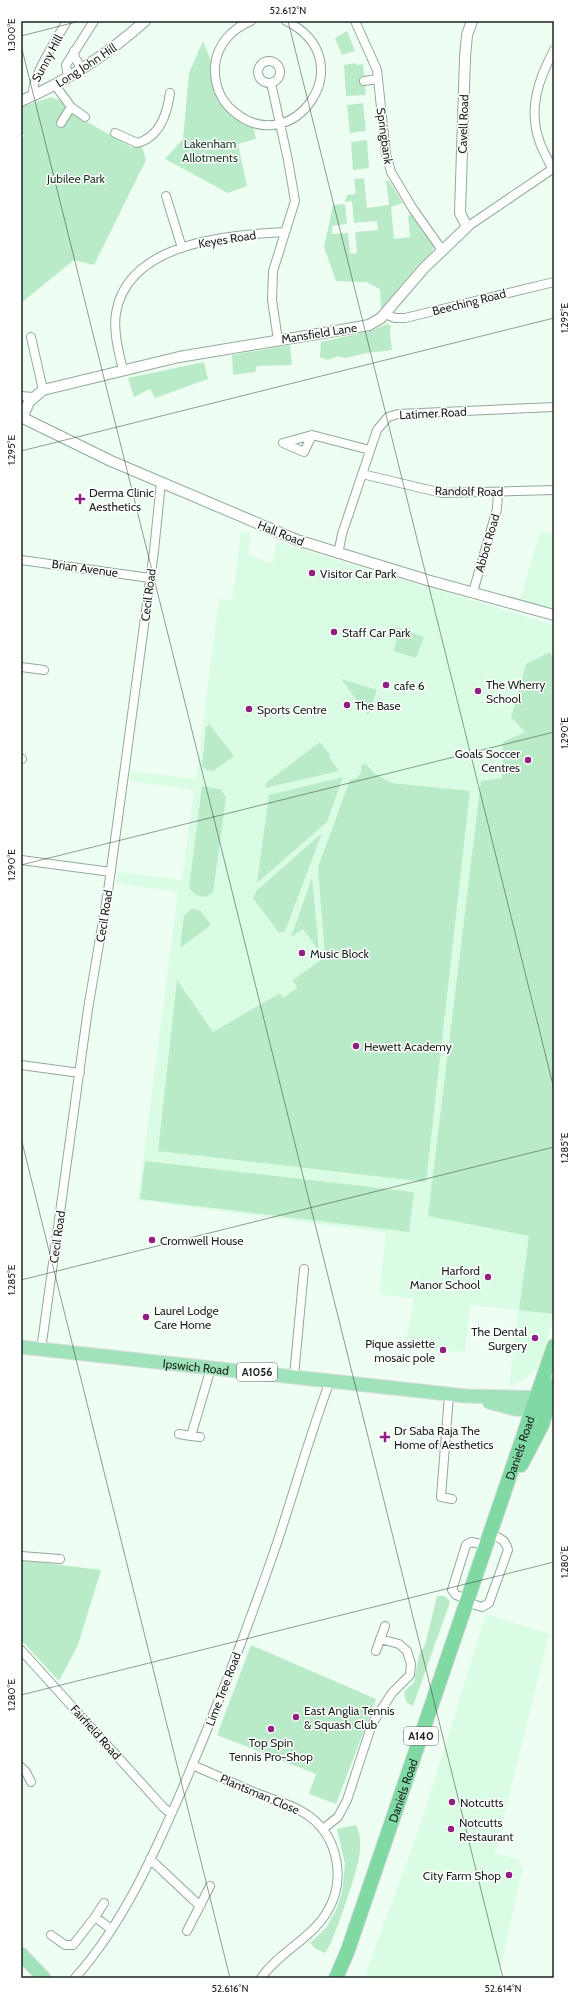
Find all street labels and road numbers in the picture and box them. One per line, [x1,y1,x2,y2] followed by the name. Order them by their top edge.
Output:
[28,31,66,84] street label: Sunny Hill
[53,40,120,90] street label: Long John Hill
[454,94,472,154] street label: Cavell Road
[374,107,396,166] street label: Springbank
[197,227,257,251] street label: Keyes Road
[431,286,507,318] street label: Beeching Road
[280,320,358,346] street label: Mansfield Lane
[399,404,467,422] street label: Latimer Road
[435,483,503,499] street label: Randolf Road
[472,512,502,574] street label: Abbot Road
[256,517,306,549] street label: Hall Road
[51,556,119,580] street label: Brian Avenue
[137,568,159,622] street label: Cecil Road
[92,889,116,943] street label: Cecil Road
[46,1210,68,1264] street label: Cecil Road
[162,1355,230,1377] street label: Ipswich Road
[237,1363,277,1381] road number: A1056
[501,1414,537,1482] street label: Daniels Road
[202,1650,244,1728] street label: Lime Tree Road
[68,1702,124,1762] street label: Fairfield Road
[404,1727,438,1745] road number: A140
[385,1757,420,1824] street label: Daniels Road
[218,1771,302,1817] street label: Plantsman Close

